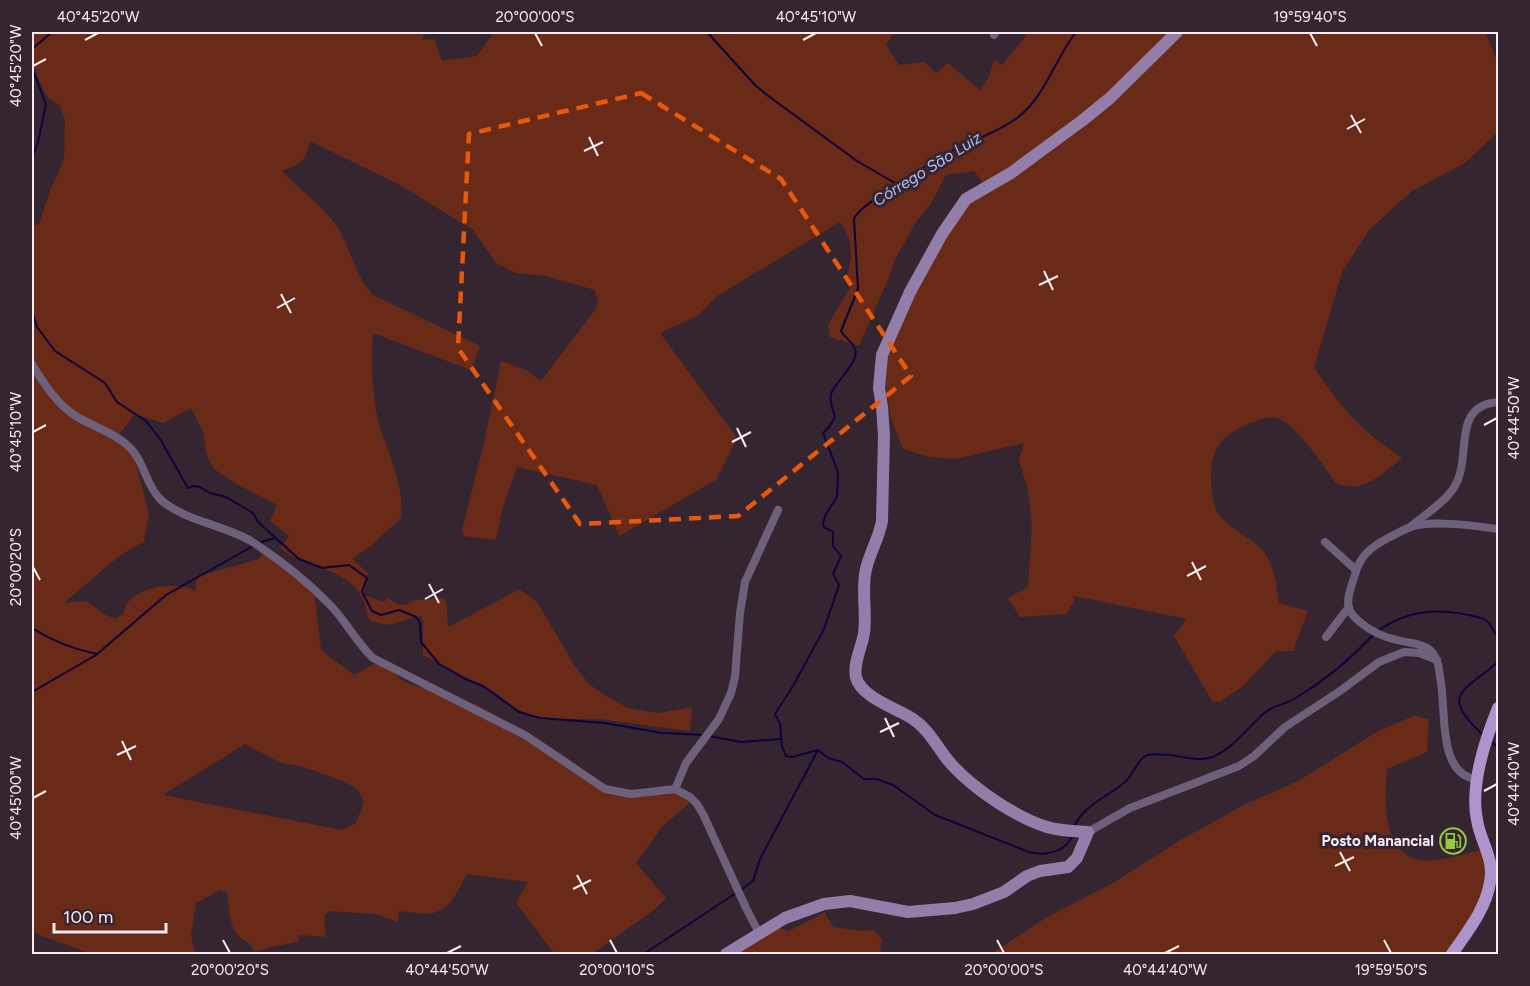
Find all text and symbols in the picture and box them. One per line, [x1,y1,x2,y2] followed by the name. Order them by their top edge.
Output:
[57,8,140,26] text: 40°45'20"W
[495,8,575,26] text: 20°00'00"S
[776,8,857,26] text: 40°45'10"W
[1273,8,1347,26] text: 19°59'40"S
[7,24,25,107] text: 40°45'20"W
[869,128,985,210] water label: Córrego São Luiz
[1505,376,1523,460] text: 40°44'50"W
[7,391,25,472] text: 40°45'10"W
[7,528,25,606] text: 20°00'20"S
[1505,741,1523,826] text: 40°44'40"W
[7,755,25,840] text: 40°45'00"W
[1438,826,1468,856] fuel station icon: Posto Manancial
[1322,832,1434,850] place label: Posto Manancial
[54,896,166,934] scale bar
[63,906,113,928] text: 100 m
[191,961,269,979] text: 20°00'20"S
[405,961,489,979] text: 40°44'50"W
[579,961,655,979] text: 20°00'10"S
[964,961,1044,979] text: 20°00'00"S
[1123,961,1208,979] text: 40°44'40"W
[1355,961,1427,979] text: 19°59'50"S

